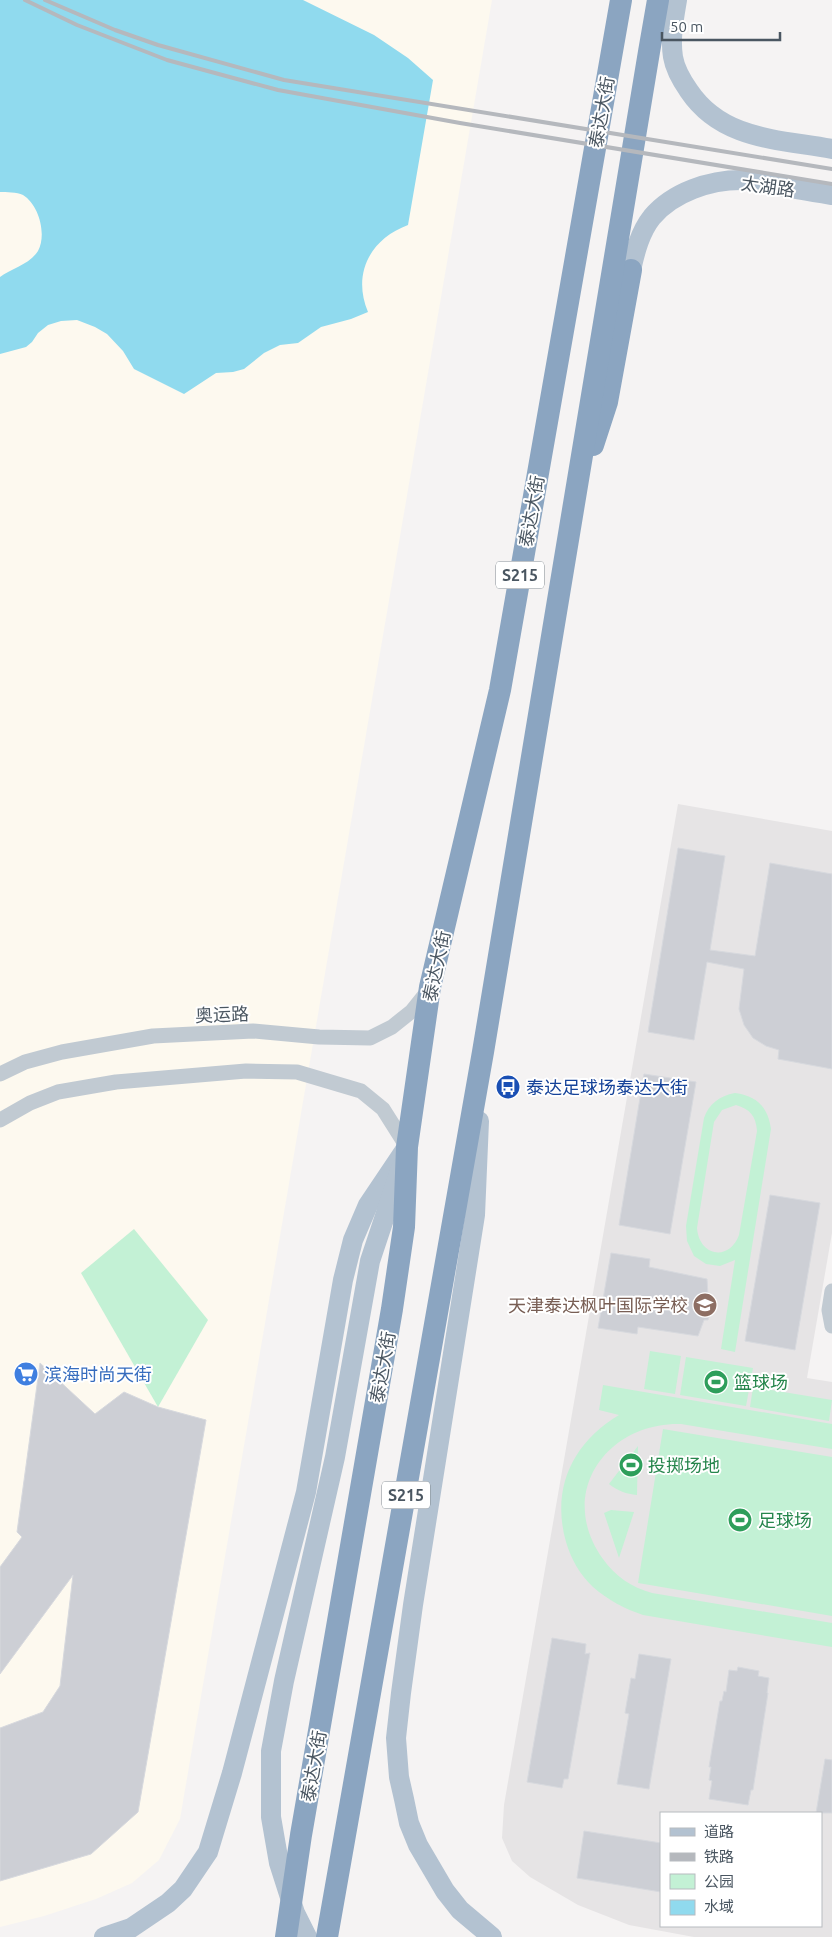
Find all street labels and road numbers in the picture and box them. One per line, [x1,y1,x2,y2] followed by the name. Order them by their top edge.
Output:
[585,75,617,149] street label: 泰达大街
[740,172,796,200] street label: 太湖路
[515,474,547,548] street label: 泰达大街
[496,562,544,588] road number: S215
[419,929,453,1003] street label: 泰达大街
[195,1003,249,1025] street label: 奥运路
[366,1330,398,1404] street label: 泰达大街
[382,1482,430,1508] road number: S215
[297,1729,329,1803] street label: 泰达大街

